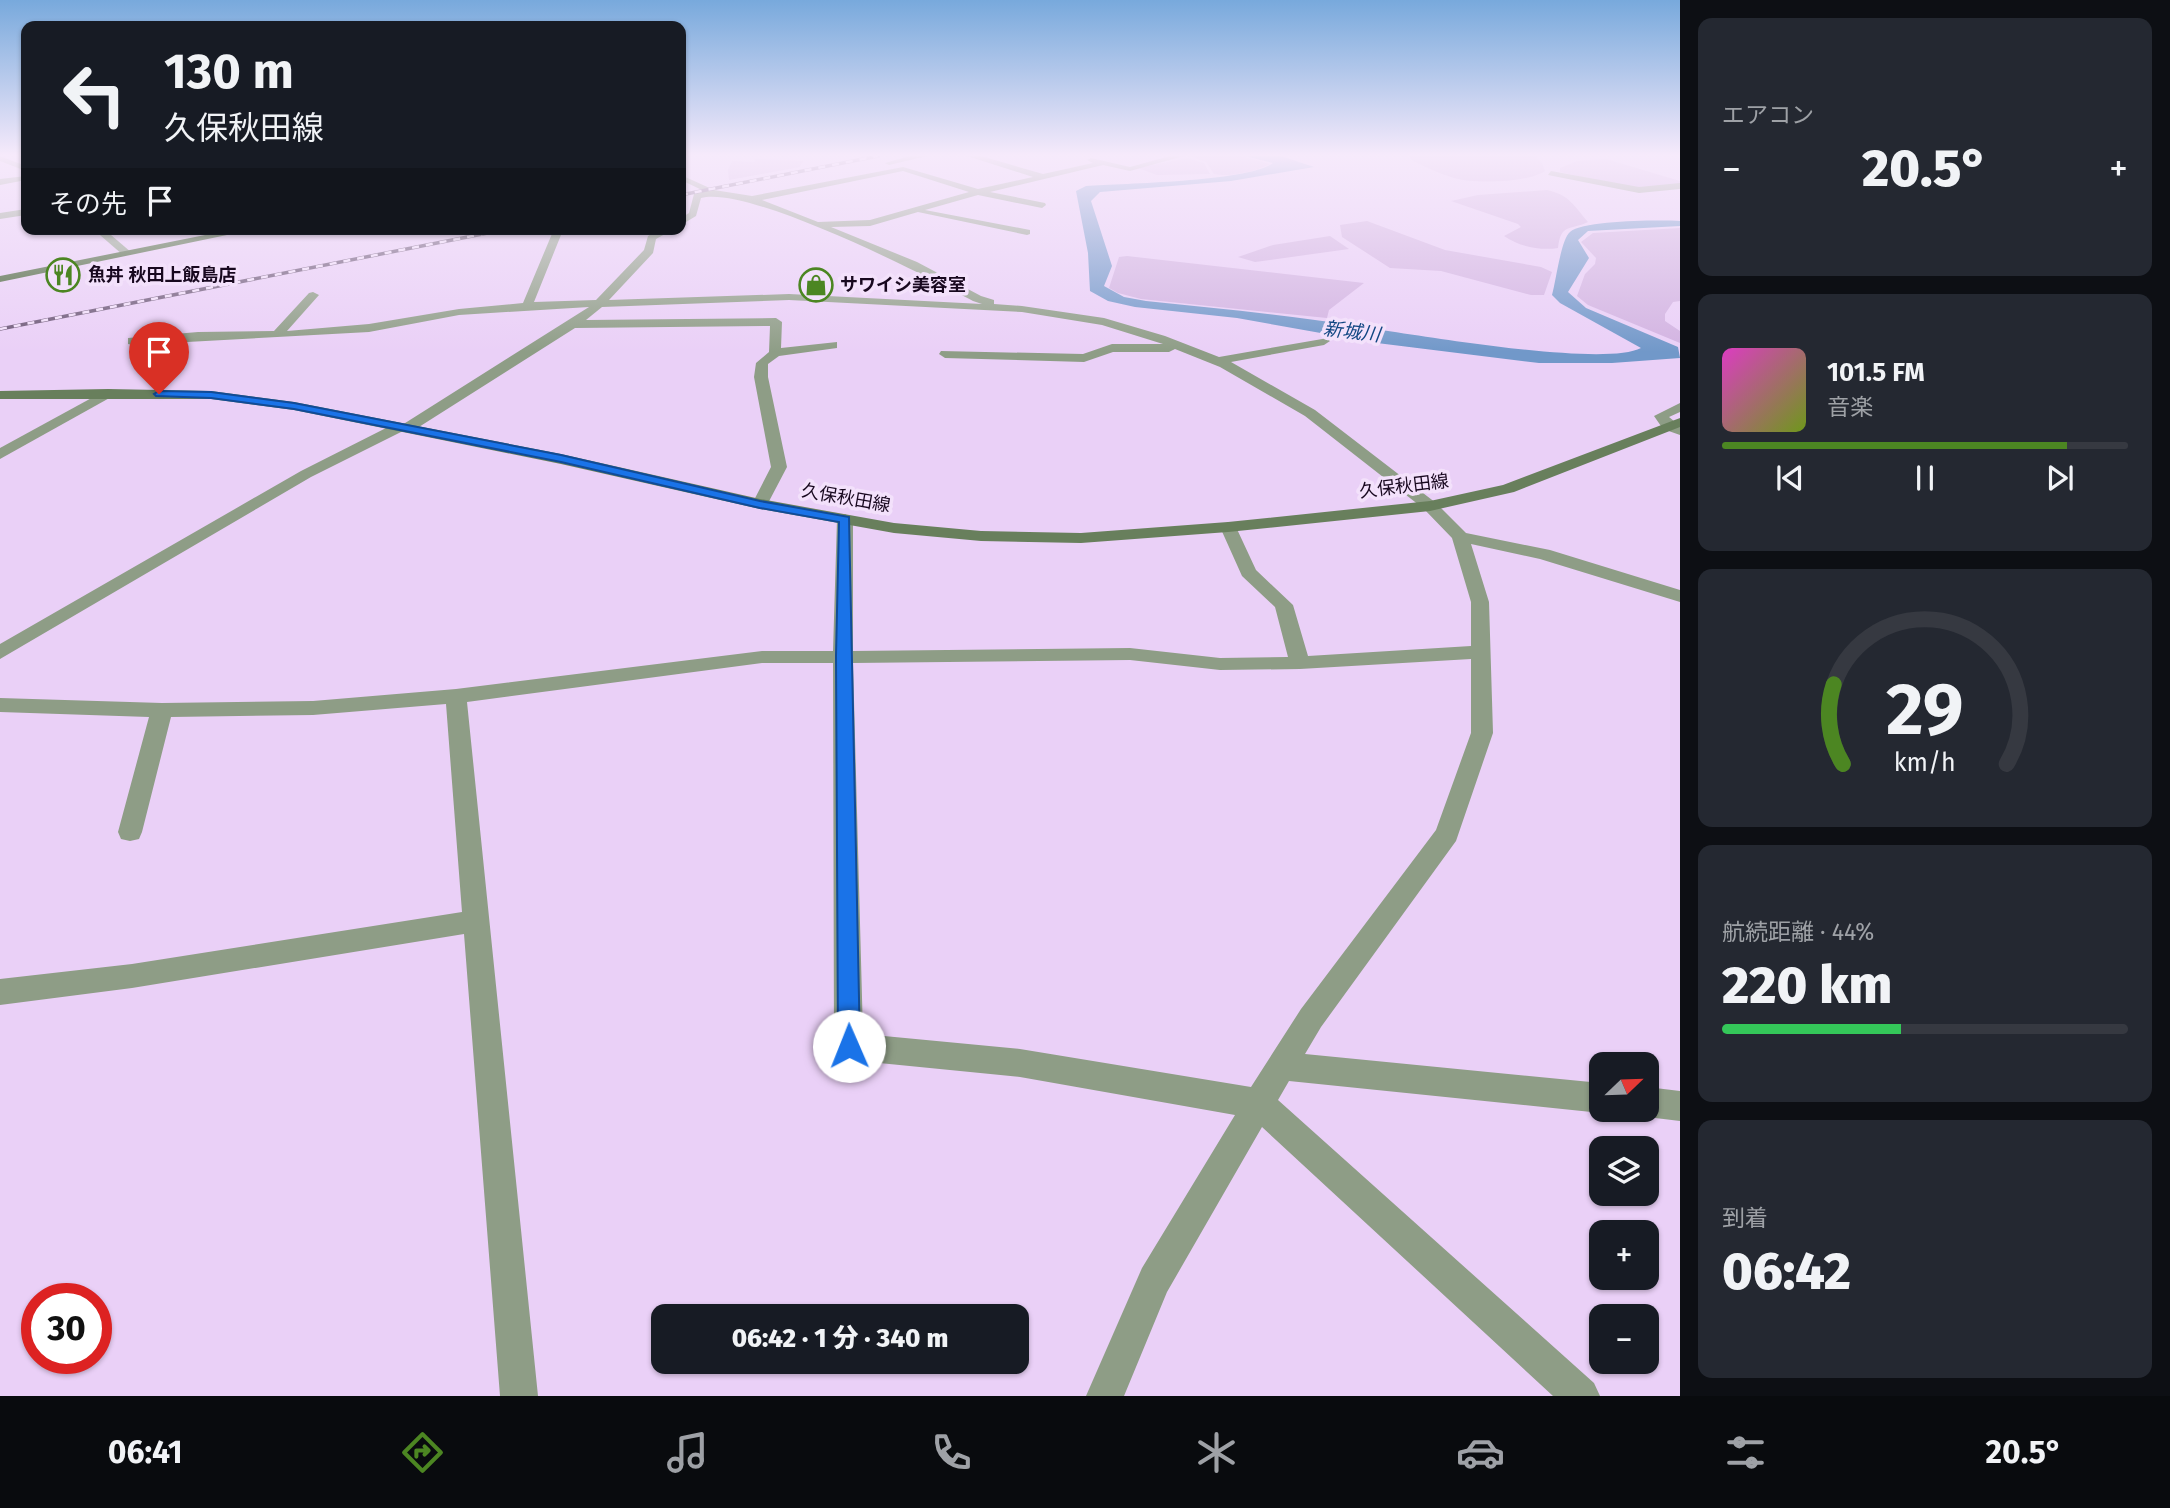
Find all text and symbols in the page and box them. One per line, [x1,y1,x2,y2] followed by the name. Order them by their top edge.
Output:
[164,42,294,101] text: 130 m
[49,49,140,140] icon: left
[1722,101,1814,129] text: エアコン
[164,109,324,147] text: 久保秋田線
[1862,137,1988,200] text: 20.5°
[1722,146,1741,192] text: −
[2109,146,2128,192] text: +
[141,182,179,220] icon: arrive
[49,189,127,220] text: その先
[44,256,82,294] restaurant icon: 魚丼 秋田上飯島店
[88,264,236,286] place label: 魚丼 秋田上飯島店
[797,266,835,304] shop icon: サワイシ美容室
[840,274,966,296] place label: サワイシ美容室
[1322,317,1384,347] water label: 新城川
[129,322,189,394] pin
[140,333,178,371] icon: arrive
[1827,357,1925,388] text: 101.5 FM
[1827,393,1873,421] text: 音楽
[1771,459,1809,497] icon: previous
[1906,459,1944,497] icon: pause
[2041,459,2079,497] icon: next
[1358,470,1450,502] street label: 久保秋田線
[800,479,892,517] street label: 久保秋田線
[1886,666,1964,753] text: 29
[1894,748,1956,778] text: km/h
[1722,918,1874,946] text: 航続距離 · 44%
[1722,954,1892,1017] text: 220 km
[812,1009,886,1083] position arrow
[1589,1052,1659,1122] north arrow
[1589,1052,1659,1374] map controls
[1589,1136,1659,1206] button: layers
[1722,1204,1768,1232] text: 到着
[1589,1220,1659,1290] button: +
[1722,1240,1851,1303] text: 06:42
[21,1283,112,1374] speed limit sign: 30
[1589,1304,1659,1374] button: −
[732,1323,948,1354] text: 06:42 · 1 分 · 340 m
[398,1428,447,1477] icon: directions
[663,1428,712,1477] icon: music
[927,1428,976,1477] icon: phone
[1192,1428,1241,1477] icon: climate
[1456,1428,1505,1477] icon: car
[1721,1428,1770,1477] icon: filters
[108,1433,183,1471] text: 06:41
[1985,1433,2062,1471] text: 20.5°

